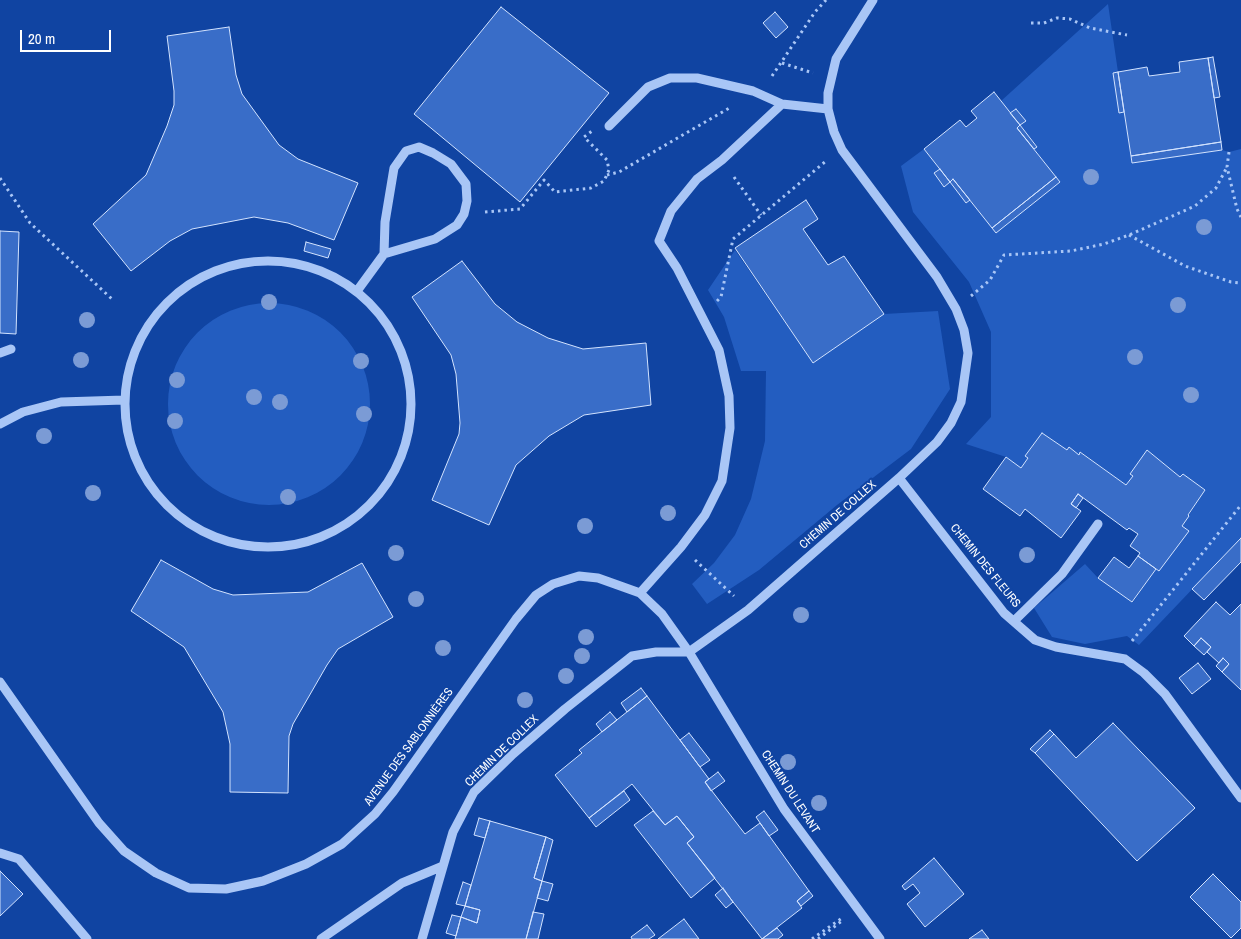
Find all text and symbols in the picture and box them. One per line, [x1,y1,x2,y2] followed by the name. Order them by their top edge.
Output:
[22,20,114,52] scale bar
[28,28,55,49] text: 20 m
[797,478,879,552] street label: CHEMIN DE COLLEX
[947,521,1023,611] street label: CHEMIN DES FLEURS
[361,685,457,809] street label: AVENUE DES SABLONNIÈRES
[462,712,542,790] street label: CHEMIN DE COLLEX
[758,748,822,836] street label: CHEMIN DU LEVANT

